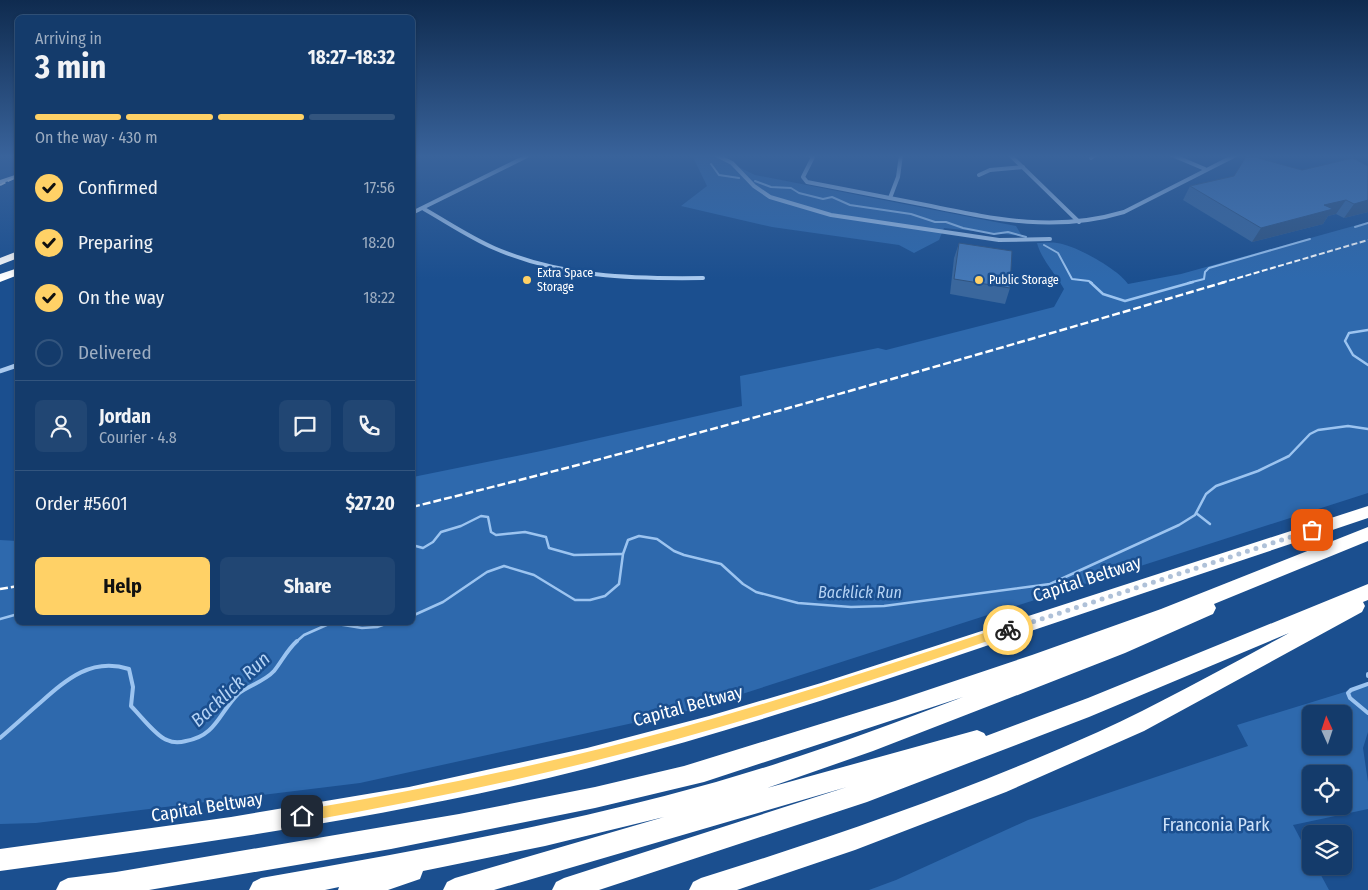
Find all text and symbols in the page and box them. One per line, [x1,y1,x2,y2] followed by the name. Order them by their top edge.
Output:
[35,29,102,48] text: Arriving in
[308,46,395,69] text: 18:27–18:32
[35,48,106,86] text: 3 min
[35,128,158,147] text: On the way · 430 m
[35,174,63,202] icon: check
[78,176,158,199] text: Confirmed
[364,178,395,197] text: 17:56
[35,229,63,257] icon: check
[78,231,153,254] text: Preparing
[362,233,395,252] text: 18:20
[537,266,593,294] place label: Extra Space Storage
[989,273,1059,287] place label: Public Storage
[521,274,533,286] marker: Extra Space Storage
[973,274,985,286] marker: Public Storage
[35,284,63,312] icon: check
[78,286,164,309] text: On the way
[363,288,395,307] text: 18:22
[78,341,152,364] text: Delivered
[35,400,87,452] button: person
[279,400,331,452] button: chat
[343,400,395,452] button: phone
[99,405,151,428] text: Jordan
[99,428,177,447] text: Courier · 4.8
[35,492,128,515] text: Order #5601
[345,492,395,515] text: $27.20
[1291,509,1333,551] pin
[1298,516,1326,544] icon: bag
[1030,551,1144,607] street label: Capital Beltway
[35,557,210,615] button: Help
[220,557,395,615] button: Share
[818,583,902,602] water label: Backlick Run
[983,605,1033,655] courier
[994,616,1022,644] icon: bike
[186,647,275,732] water label: Backlick Run
[631,681,745,731] street label: Capital Beltway
[1302,705,1352,755] north arrow
[1302,705,1352,875] map controls
[1302,765,1352,815] button: locate
[150,787,264,827] street label: Capital Beltway
[281,795,323,837] pin
[288,802,316,830] icon: home
[1162,814,1270,836] park label: Franconia Park
[1302,825,1352,875] button: layers

